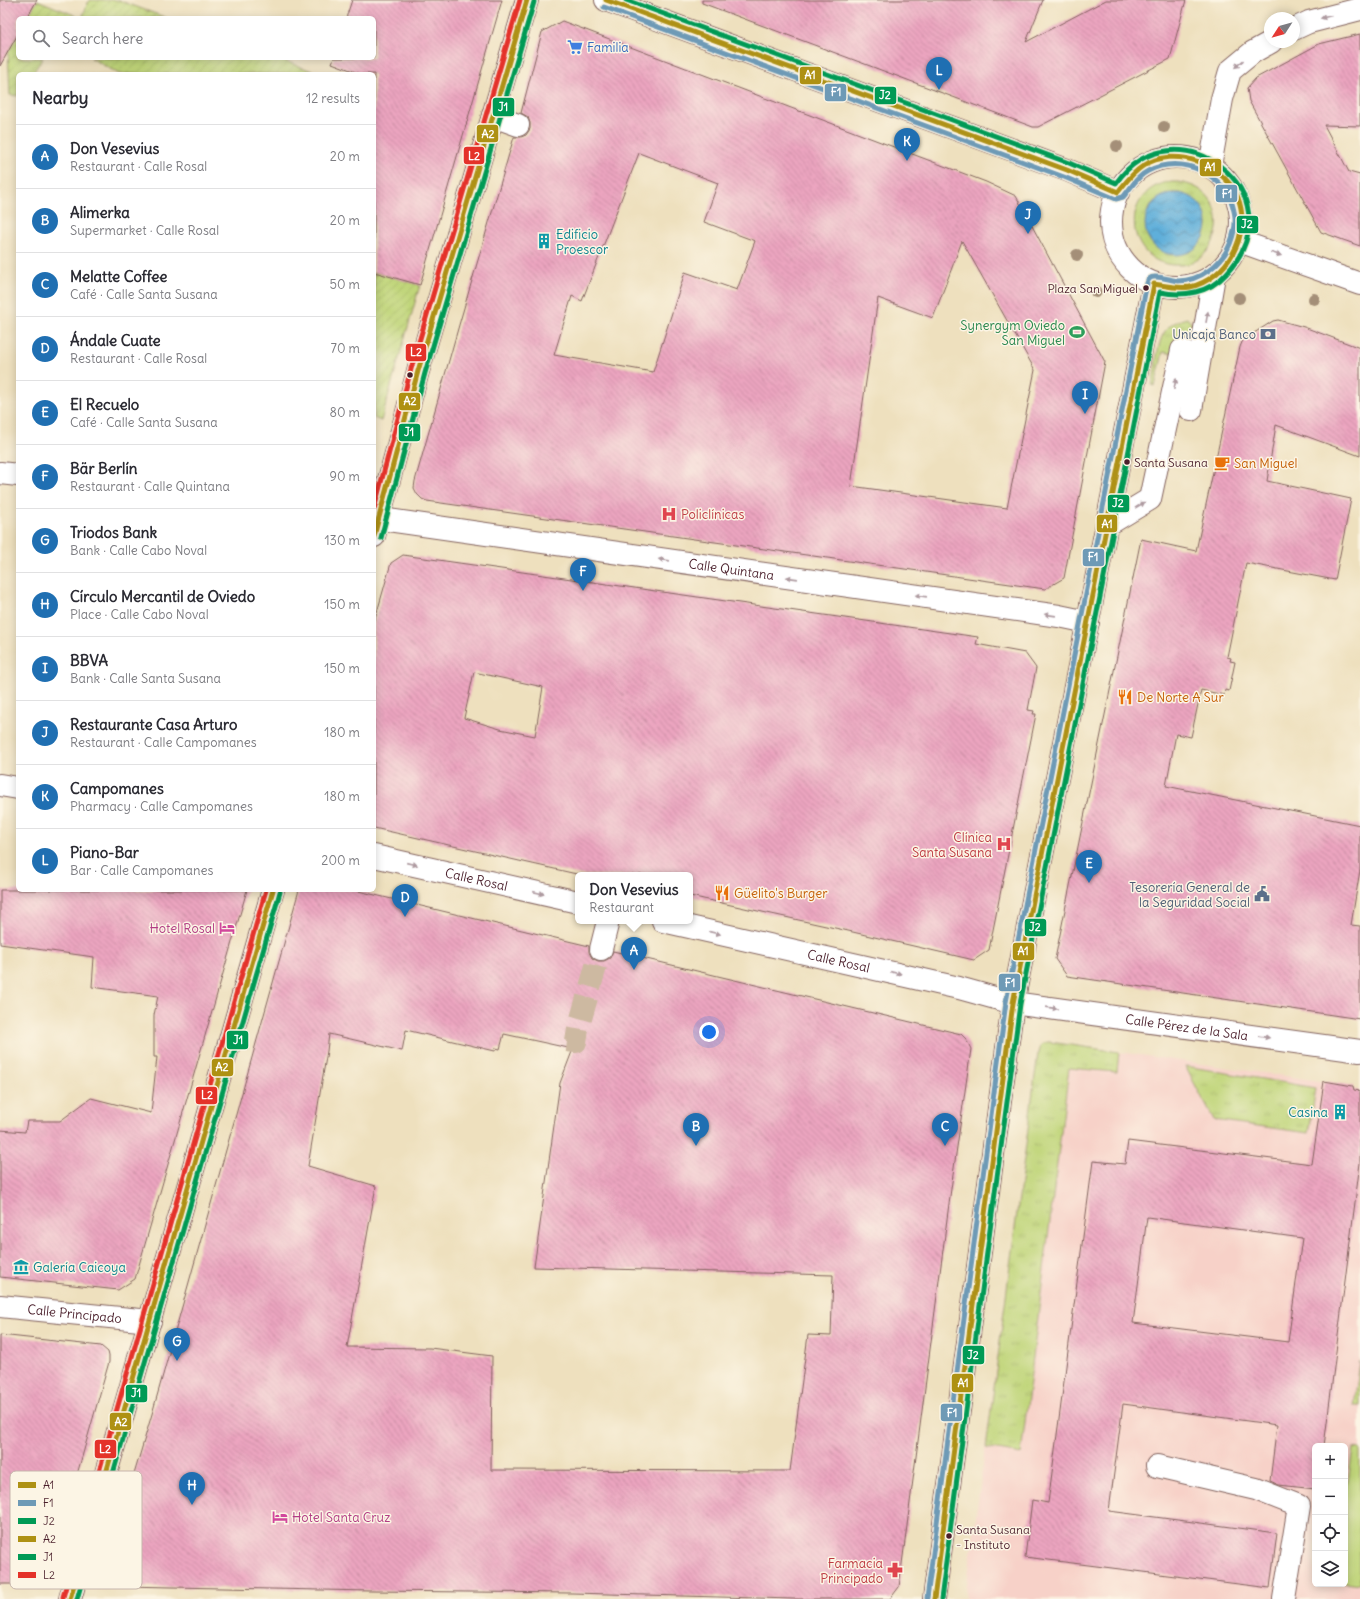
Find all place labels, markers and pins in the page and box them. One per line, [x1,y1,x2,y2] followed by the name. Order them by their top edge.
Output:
[566,38,584,56] supermarket icon: Familia
[587,39,629,56] place label: Familia
[926,57,952,90] pin: L
[894,128,920,161] pin: K
[1015,201,1041,234] pin: J
[556,226,609,258] place label: Edificio Proescor
[535,232,553,250] building icon: Edificio Proescor
[1047,281,1138,296] place label: Plaza San Miguel
[1141,283,1151,293] marker: Plaza San Miguel
[960,317,1065,349] place label: Synergym Oviedo San Miguel
[1068,323,1086,341] sports icon: Synergym Oviedo San Miguel
[1259,325,1277,343] bank icon: Unicaja Banco
[1172,326,1256,343] place label: Unicaja Banco
[405,370,415,380] unlabelled marker
[1072,381,1098,414] pin: I
[1213,454,1231,472] cafe icon: San Miguel
[1134,455,1208,470] place label: Santa Susana
[1234,455,1297,472] place label: San Miguel
[1122,457,1132,467] marker: Santa Susana
[660,505,678,523] hospital icon: Policlínicas
[681,506,744,523] place label: Policlínicas
[570,558,596,591] pin: F
[1116,688,1134,706] restaurant icon: De Norte A Sur
[1137,689,1224,706] place label: De Norte A Sur
[912,829,992,861] place label: Clínica Santa Susana
[995,835,1013,853] hospital icon: Clínica Santa Susana
[1076,850,1102,883] pin: E
[1129,879,1250,911] place label: Tesorería General de la Seguridad Social
[392,884,418,917] pin: D
[713,884,731,902] restaurant icon: Güelito's Burger
[734,885,828,902] place label: Güelito's Burger
[1253,885,1271,903] public building icon: Tesorería General de la Seguridad Social
[218,919,236,937] hotel icon: Hotel Rosal
[149,920,215,937] place label: Hotel Rosal
[621,937,647,970] pin: A
[1331,1103,1349,1121] building icon: Casina
[1288,1104,1328,1121] place label: Casina
[683,1113,709,1146] pin: B
[932,1113,958,1146] pin: C
[12,1258,30,1276] museum icon: Galería Caicoya
[33,1259,126,1276] place label: Galería Caicoya
[164,1328,190,1361] pin: G
[179,1472,205,1505] pin: H
[271,1508,289,1526] hotel icon: Hotel Santa Cruz
[292,1509,390,1526] place label: Hotel Santa Cruz
[956,1522,1030,1552] place label: Santa Susana - Instituto
[944,1531,954,1541] marker: Santa Susana - Instituto
[820,1555,883,1587] place label: Farmacia Principado
[886,1561,904,1579] pharmacy icon: Farmacia Principado

